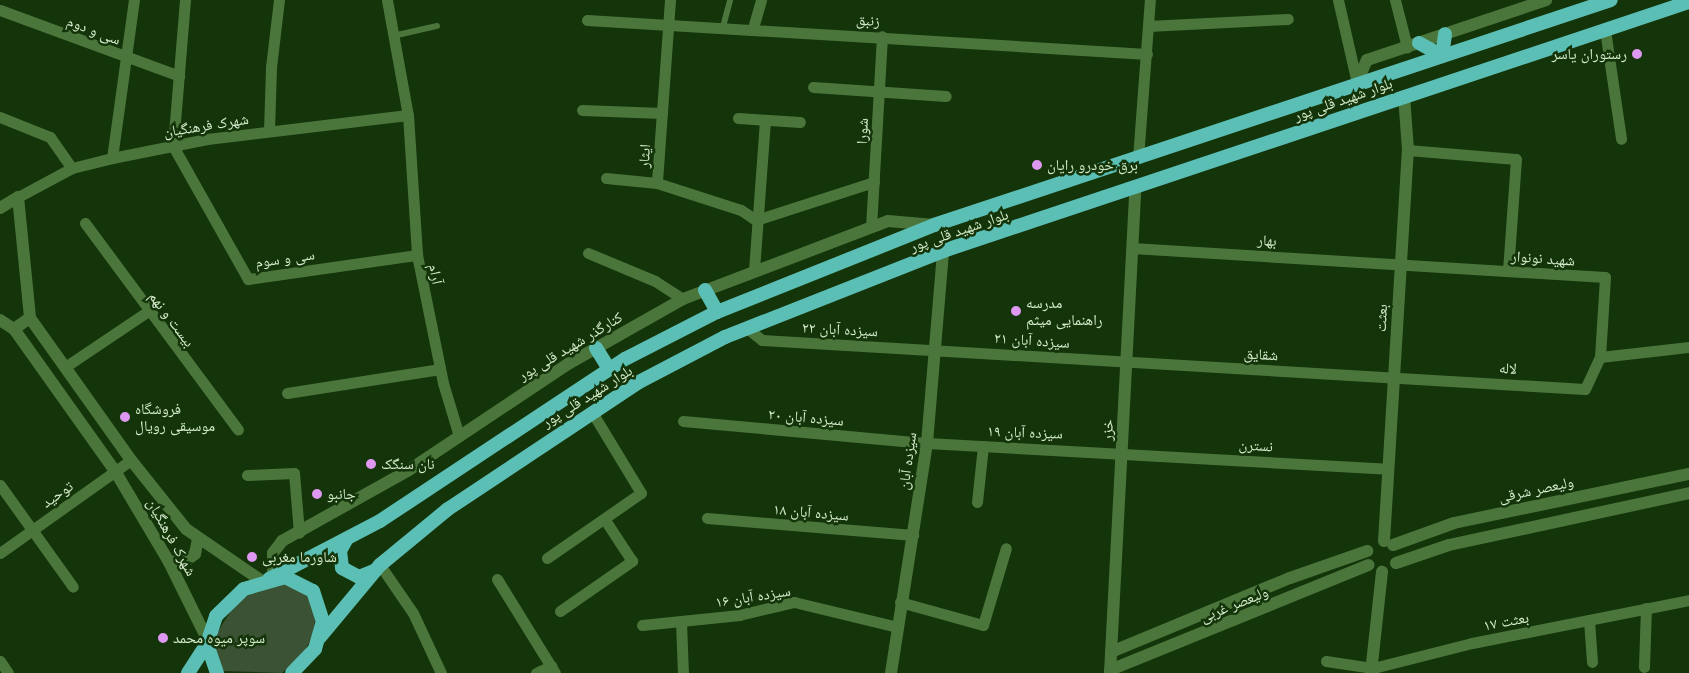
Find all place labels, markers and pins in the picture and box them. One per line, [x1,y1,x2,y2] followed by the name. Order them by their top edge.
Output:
[1552,45,1627,63] place label: رستوران یاسر
[1631,48,1643,60] marker: رستوران یاسر
[1047,156,1138,174] place label: برق خودرو رایان
[1031,159,1043,171] marker: برق خودرو رایان
[1026,293,1103,328] place label: مدرسه راهنمایی میثم
[1010,305,1022,317] marker: مدرسه راهنمایی میثم
[135,399,215,434] place label: فروشگاه موسیقی رویال
[119,411,131,423] marker: فروشگاه موسیقی رویال
[381,455,435,473] place label: نان سنگک
[365,458,377,470] marker: نان سنگک
[327,485,356,503] place label: جانبو
[311,488,323,500] marker: جانبو
[262,548,337,566] place label: شاورما مغربی
[246,551,258,563] marker: شاورما مغربی
[173,629,265,647] place label: سوپر میوه محمد
[157,632,169,644] marker: سوپر میوه محمد

